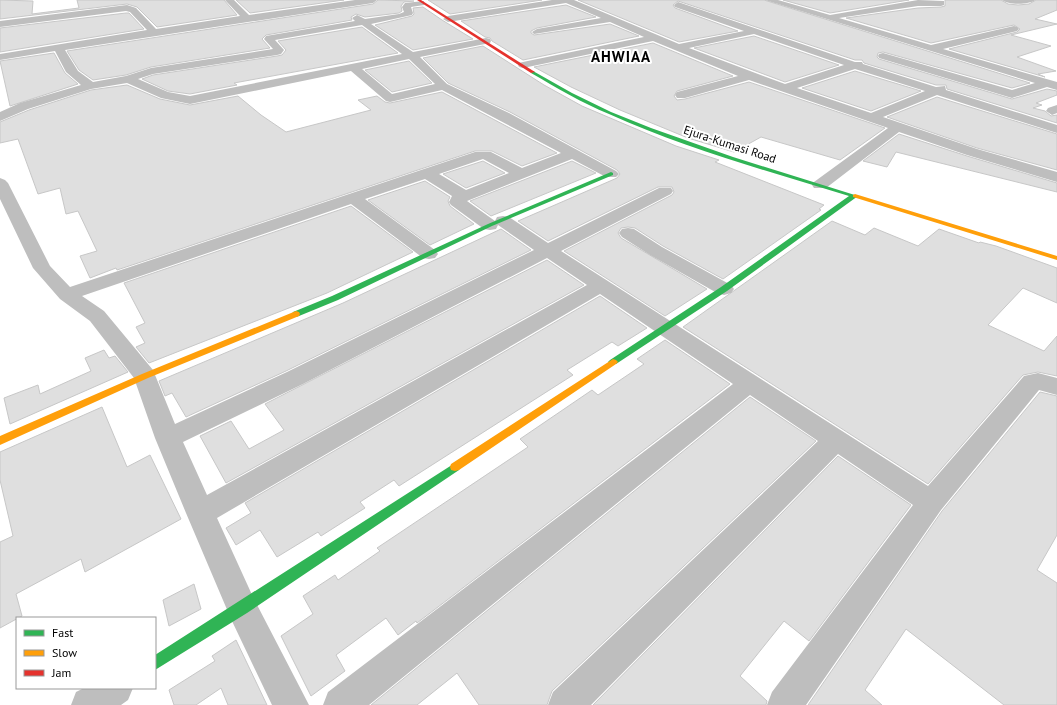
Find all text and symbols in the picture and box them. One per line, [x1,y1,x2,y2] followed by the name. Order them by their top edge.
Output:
[591,47,651,66] district label: AHWIAA
[682,122,778,166] street label: Ejura-Kumasi Road
[16,617,156,689] legend
[52,625,73,640] text: Fast
[52,645,77,660] text: Slow
[51,665,71,680] text: Jam

